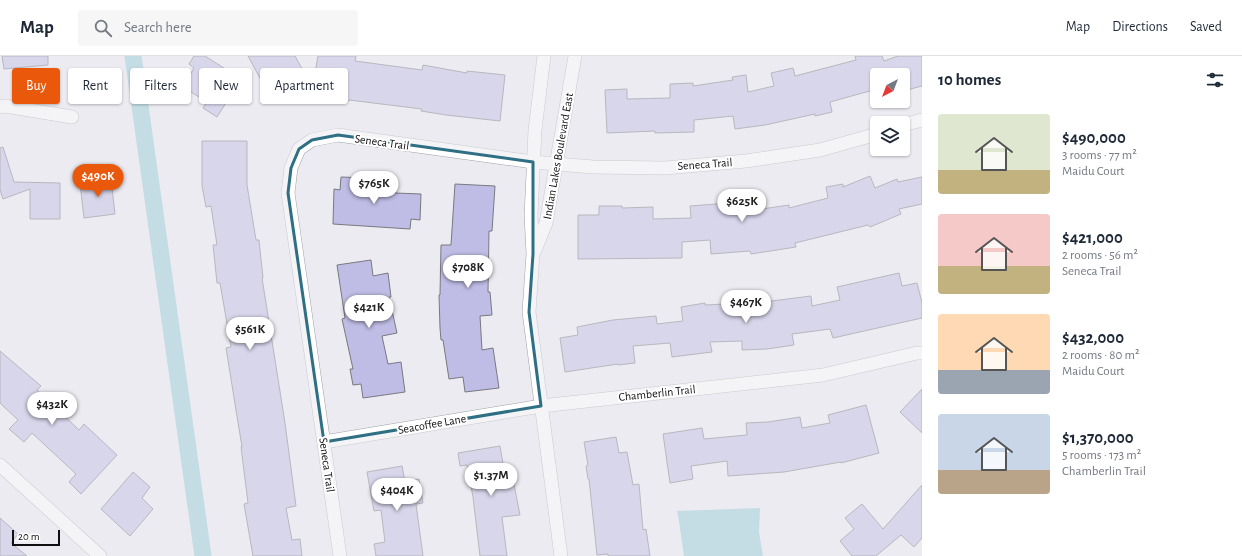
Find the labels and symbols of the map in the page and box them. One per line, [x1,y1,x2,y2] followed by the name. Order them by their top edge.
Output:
[870,68,910,108] north arrow
[541,92,575,220] street label: Indian Lakes Boulevard East
[354,132,410,152] street label: Seneca Trail
[677,156,733,172] street label: Seneca Trail
[70,164,126,198] pin: $490K
[346,171,402,205] pin: $765K
[714,189,770,223] pin: $625K
[440,255,496,289] pin: $708K
[718,290,774,324] pin: $467K
[341,295,397,329] pin: $421K
[222,317,278,351] pin: $561K
[618,383,696,403] street label: Chamberlin Trail
[24,392,80,426] pin: $432K
[397,412,467,436] street label: Seacoffee Lane
[317,437,337,493] street label: Seneca Trail
[458,463,524,497] pin: $1.37M
[369,478,425,512] pin: $404K
[12,528,60,547] scale bar

